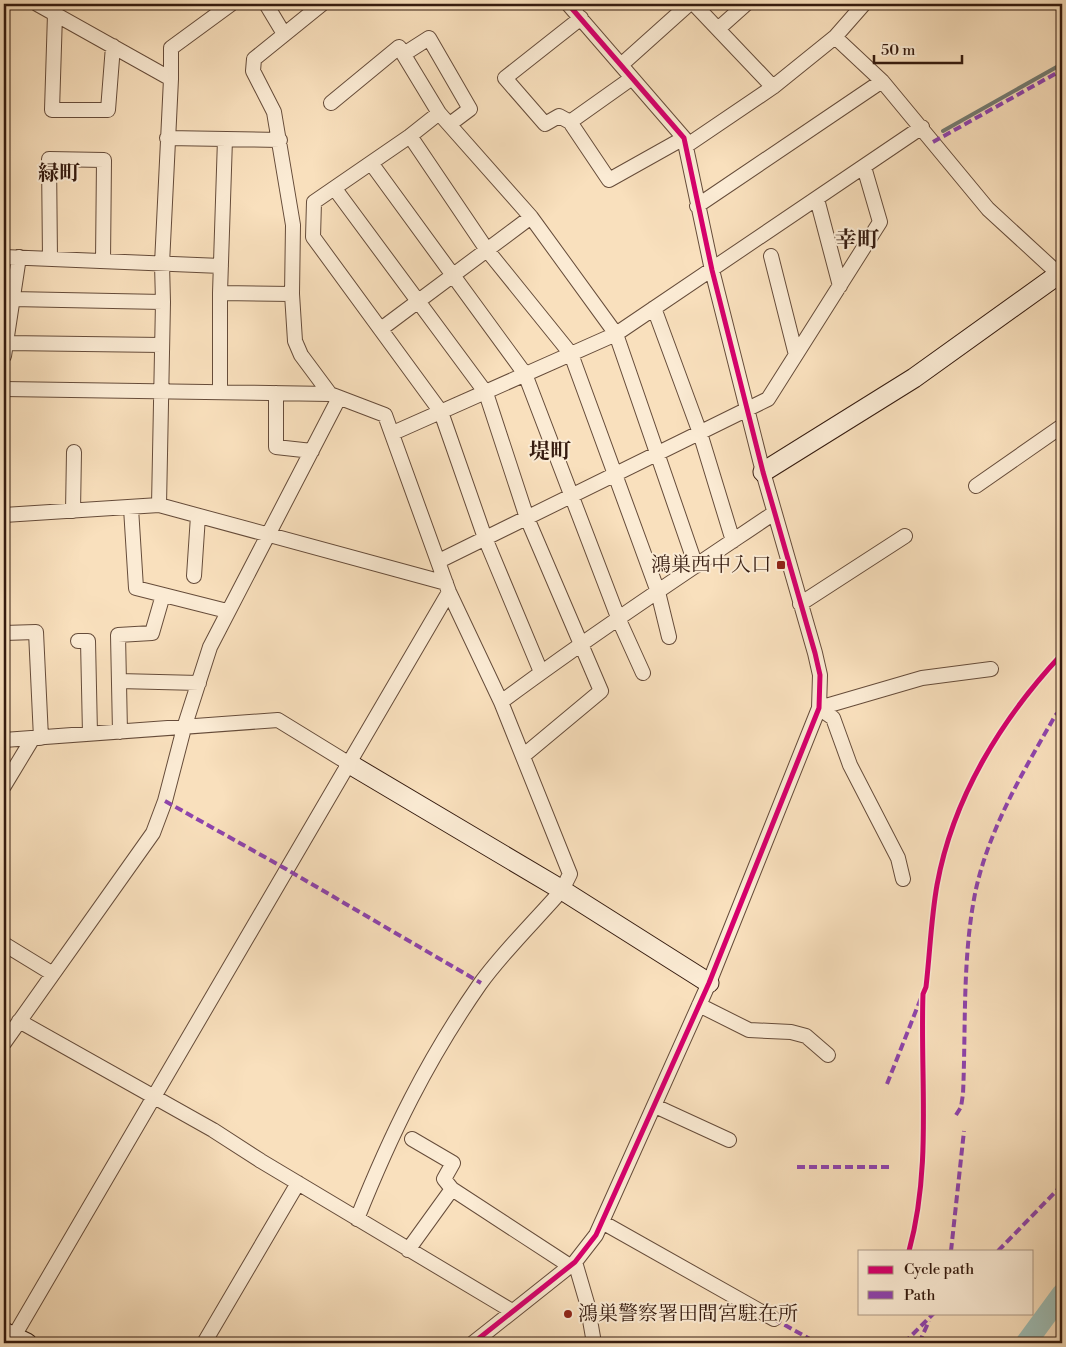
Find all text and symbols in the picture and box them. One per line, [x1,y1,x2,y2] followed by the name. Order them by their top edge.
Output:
[874,32,961,64] scale bar
[881,41,915,60] text: 50 m
[38,161,80,187] district label: 緑町
[835,227,879,254] district label: 幸町
[529,439,571,465] district label: 堤町
[651,553,771,578] place label: 鴻巣西中入口
[775,559,787,571] marker: 鴻巣西中入口
[858,1250,1034,1314] legend
[904,1260,974,1279] text: Cycle path
[904,1286,936,1305] text: Path
[578,1302,798,1327] place label: 鴻巣警察署田間宮駐在所
[562,1308,574,1320] marker: 鴻巣警察署田間宮駐在所

